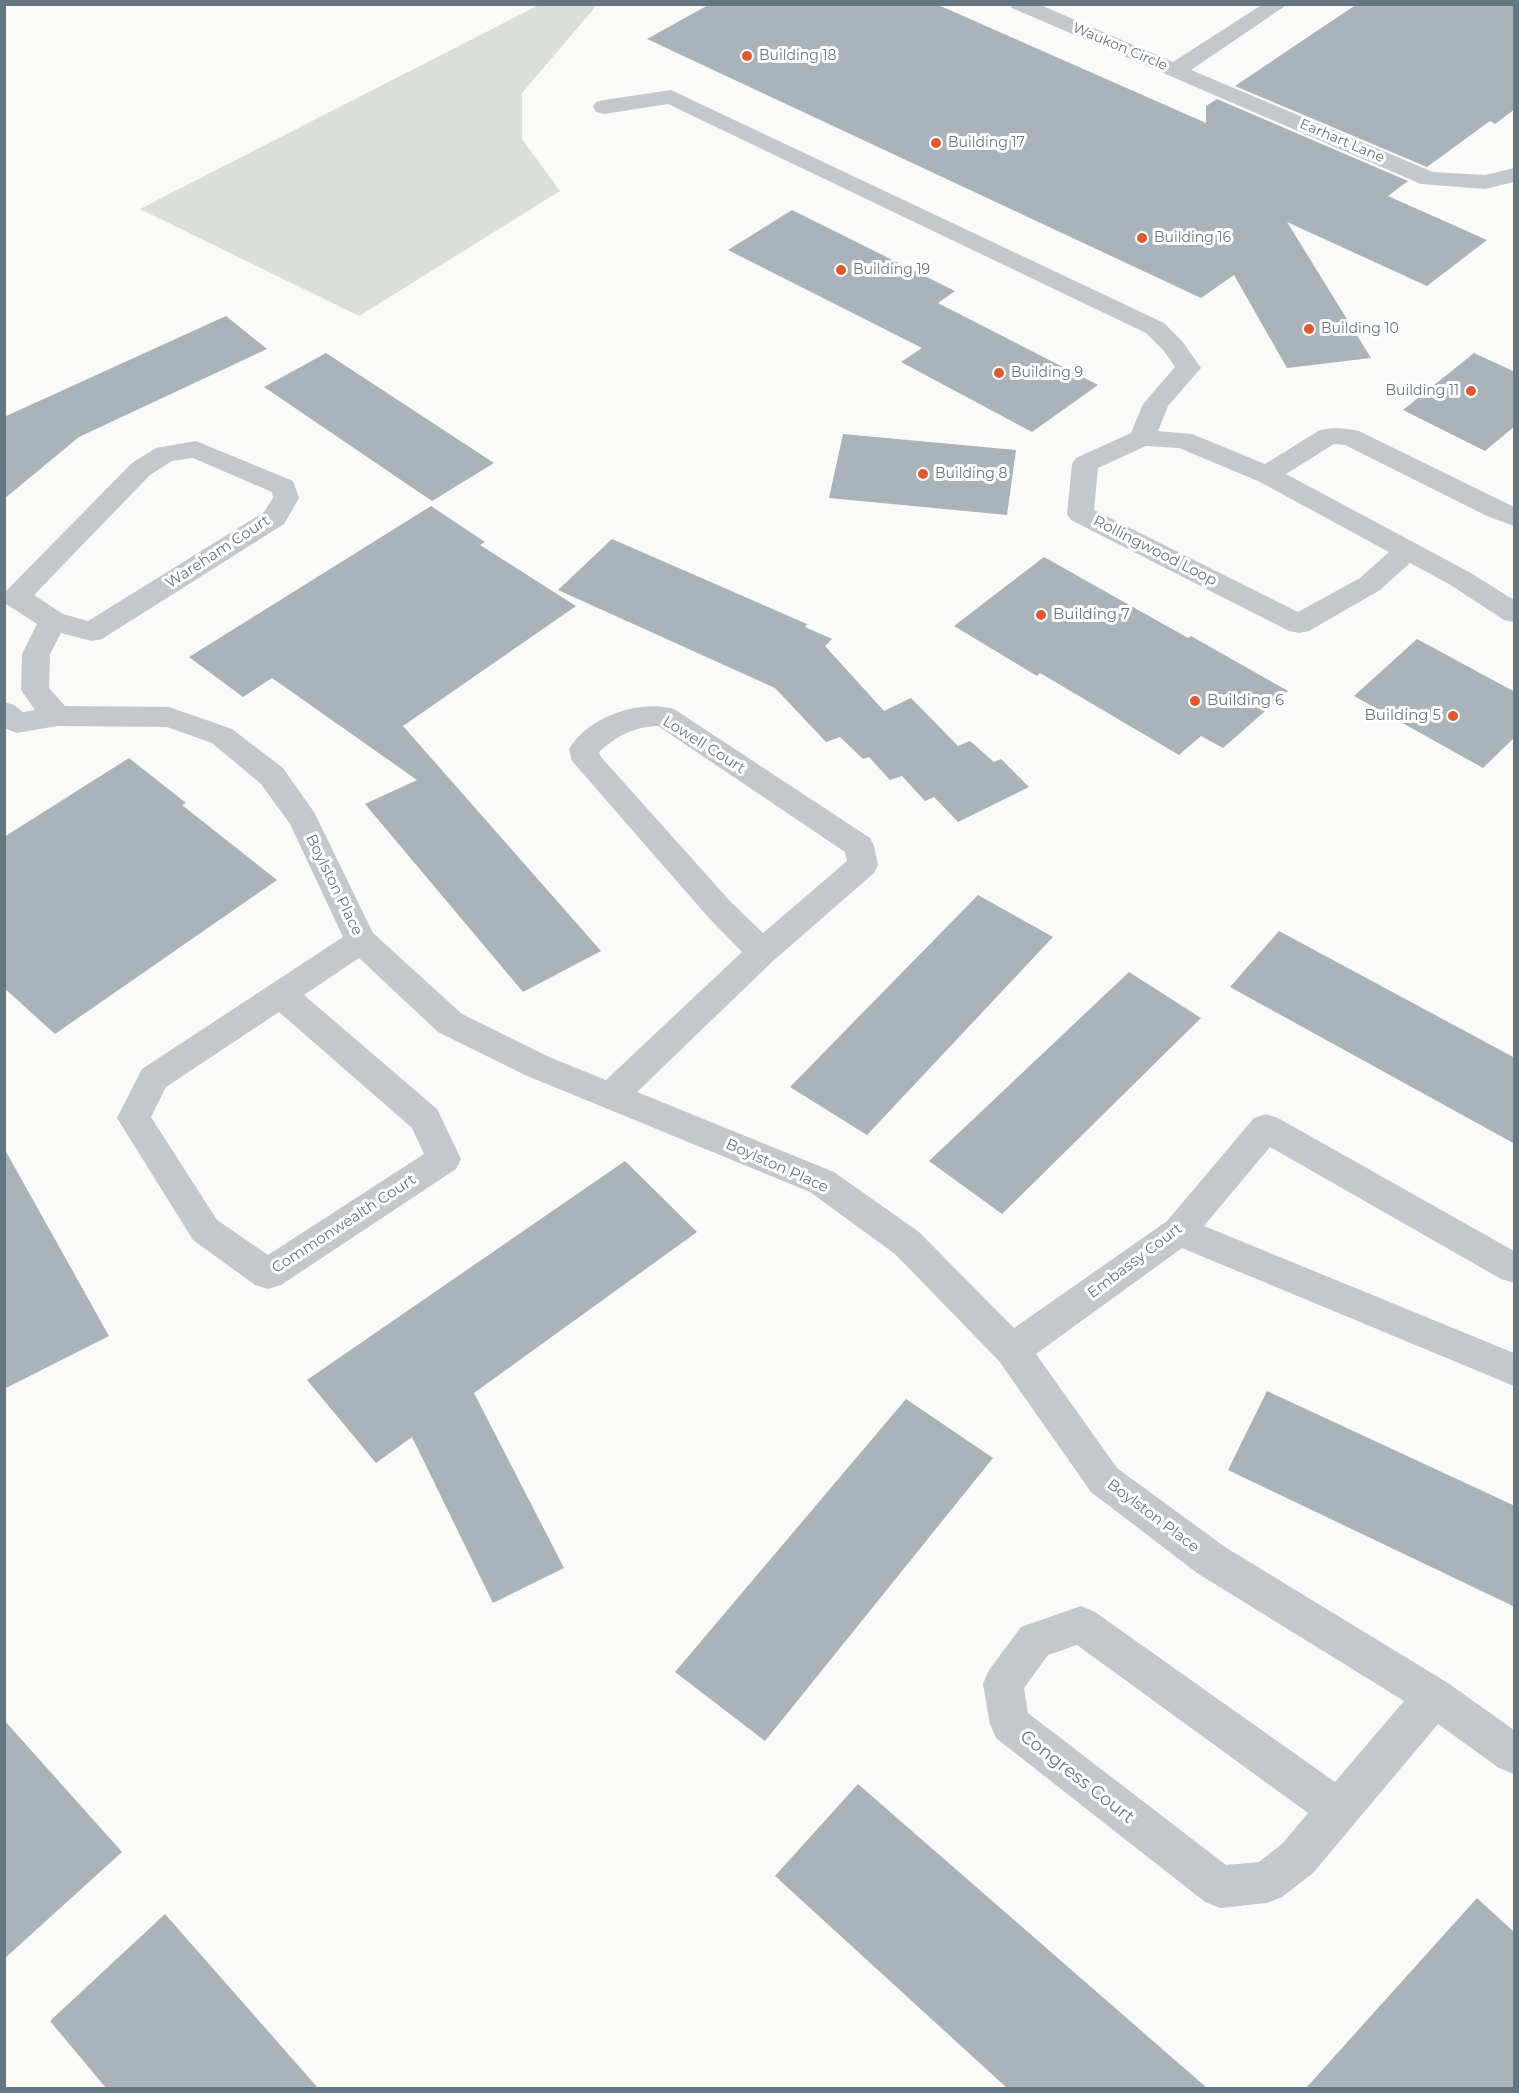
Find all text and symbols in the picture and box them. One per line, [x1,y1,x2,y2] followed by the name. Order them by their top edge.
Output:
[1070,19,1170,75] street label: Waukon Circle
[759,48,836,64] place label: Building 18
[740,49,754,63] marker: Building 18
[1297,116,1387,166] street label: Earhart Lane
[948,135,1025,151] place label: Building 17
[929,136,943,150] marker: Building 17
[1154,230,1231,246] place label: Building 16
[1135,231,1149,245] marker: Building 16
[853,262,930,278] place label: Building 19
[834,263,848,277] marker: Building 19
[1321,321,1399,337] place label: Building 10
[1302,322,1316,336] marker: Building 10
[1011,365,1083,381] place label: Building 9
[992,366,1006,380] marker: Building 9
[1385,383,1459,399] place label: Building 11
[1464,384,1478,398] marker: Building 11
[935,466,1007,482] place label: Building 8
[916,467,930,481] marker: Building 8
[163,512,273,592] street label: Wareham Court
[1090,512,1220,590] street label: Rollingwood Loop
[1053,606,1130,624] place label: Building 7
[1034,608,1048,622] marker: Building 7
[1207,692,1284,710] place label: Building 6
[1188,694,1202,708] marker: Building 6
[1365,707,1441,725] place label: Building 5
[1446,709,1460,723] marker: Building 5
[659,712,749,778] street label: Lowell Court
[302,831,366,939] street label: Boylston Place
[723,1135,831,1197] street label: Boylston Place
[269,1171,419,1277] street label: Commonwealth Court
[1084,1220,1186,1302] street label: Embassy Court
[1104,1476,1202,1556] street label: Boylston Place
[1016,1726,1138,1828] street label: Congress Court

